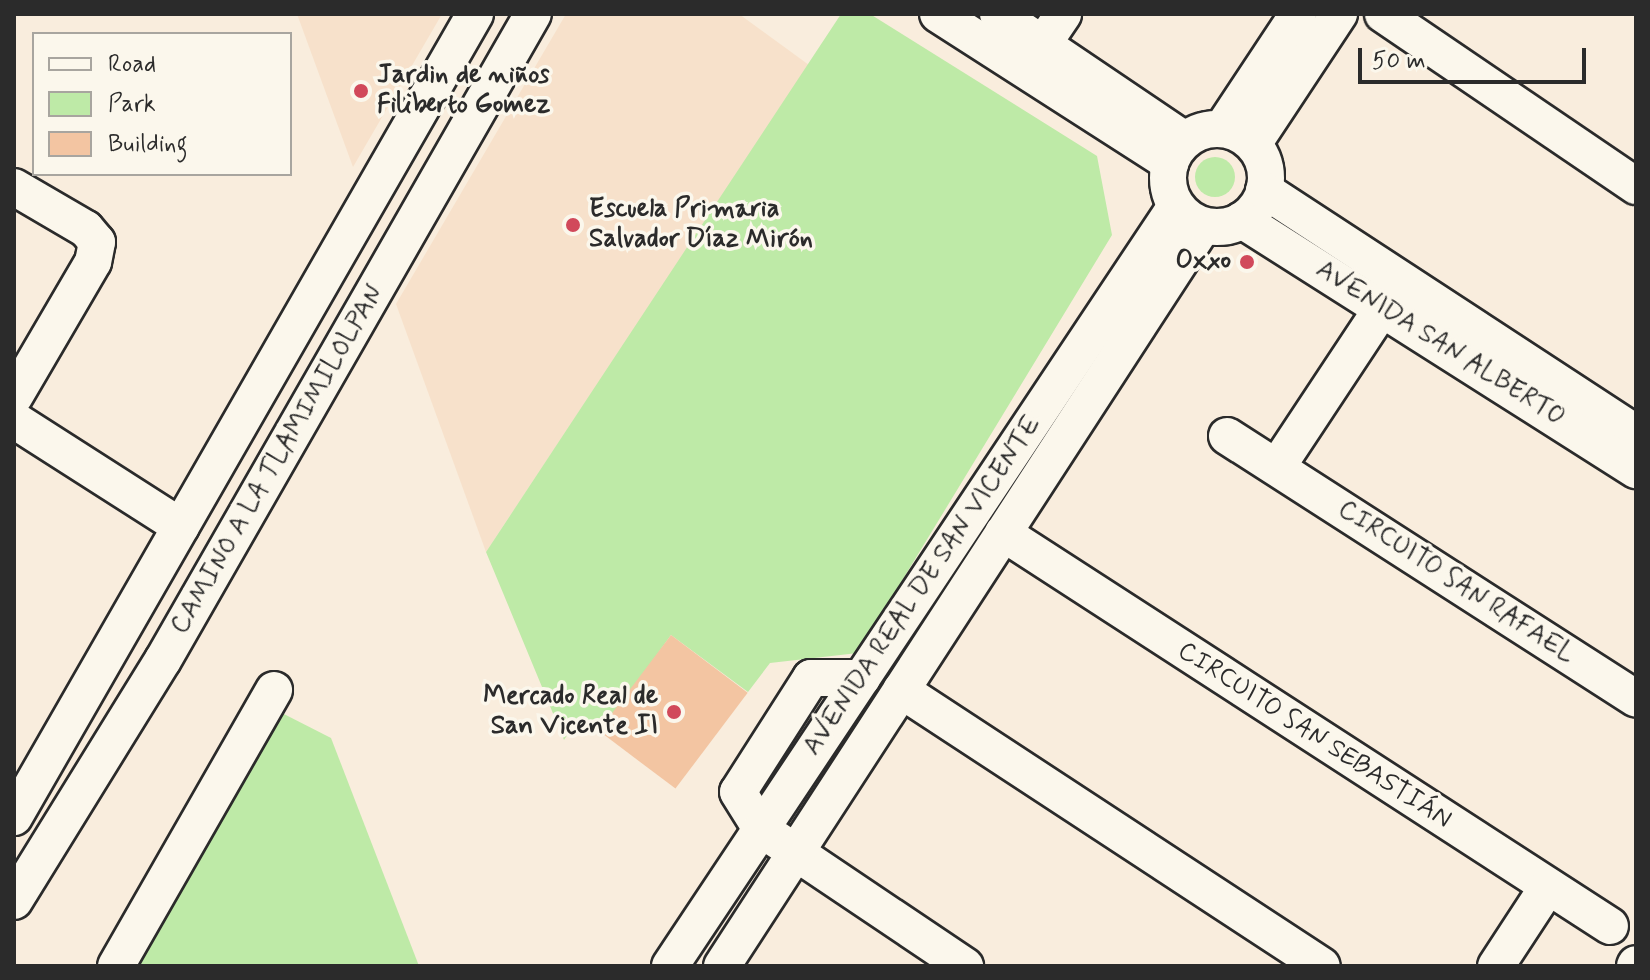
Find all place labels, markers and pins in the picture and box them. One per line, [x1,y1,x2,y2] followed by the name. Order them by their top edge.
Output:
[377,60,553,122] place label: Jardin de niños Filiberto Gomez
[352,82,370,100] marker: Jardin de niños Filiberto Gomez
[589,194,808,256] place label: Escuela Primaria Salvador Díaz Mirón
[564,216,582,234] marker: Escuela Primaria Salvador Díaz Mirón
[1175,246,1231,278] place label: Oxxo
[1238,253,1256,271] marker: Oxxo
[480,681,658,742] place label: Mercado Real de San Vicente II
[665,703,683,721] marker: Mercado Real de San Vicente II

